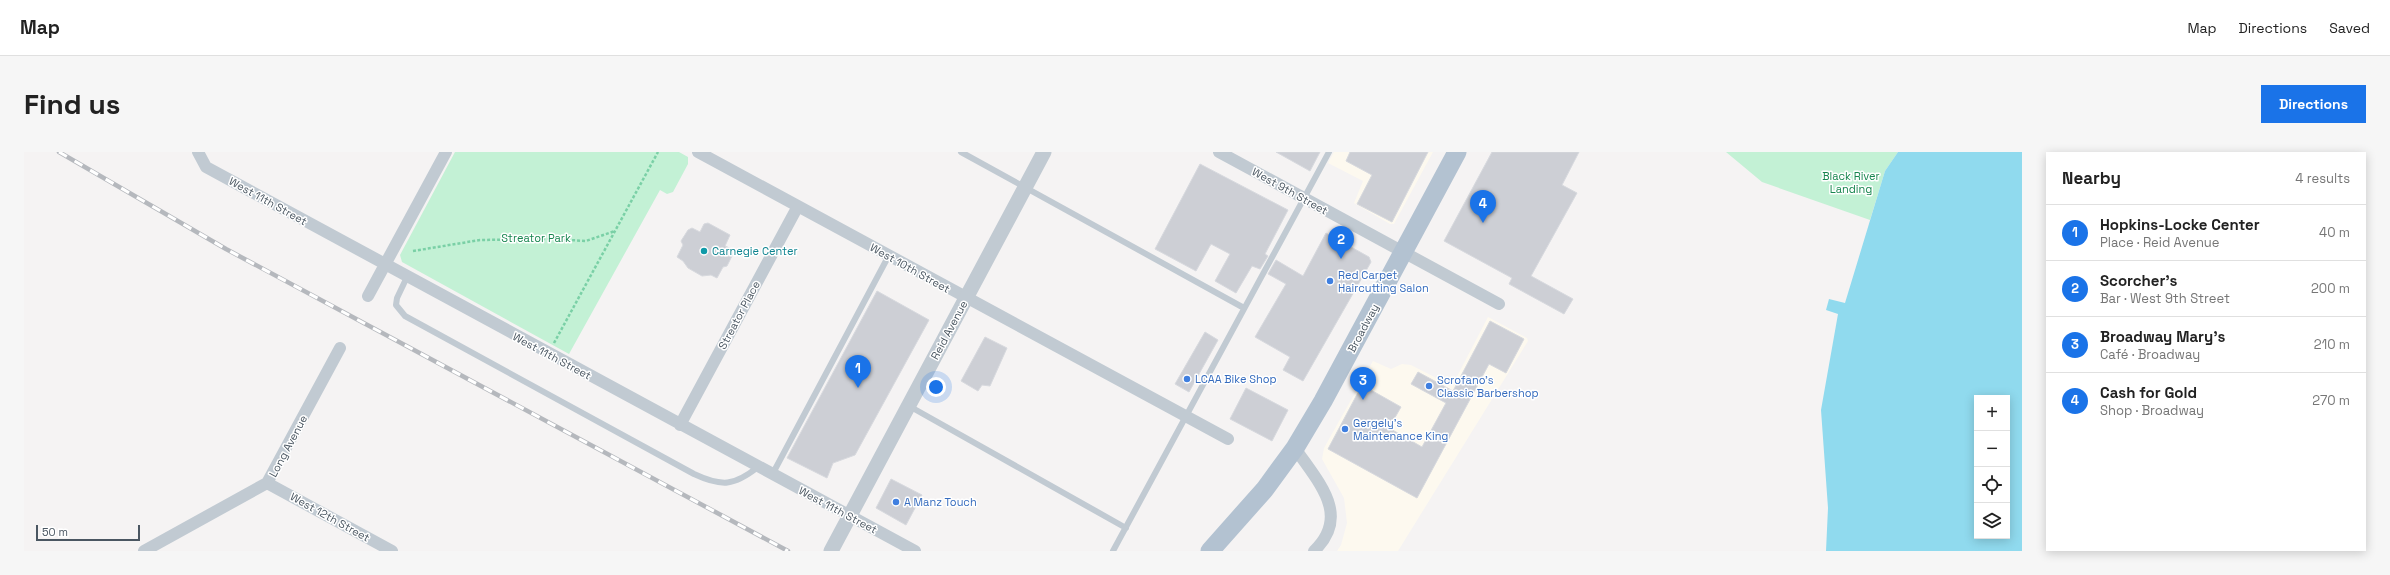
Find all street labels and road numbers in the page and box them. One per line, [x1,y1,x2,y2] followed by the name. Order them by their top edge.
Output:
[1250,164,1330,218] street label: West 9th Street
[227,174,309,228] street label: West 11th Street
[867,240,953,296] street label: West 10th Street
[715,278,763,352] street label: Streator Place
[928,298,970,362] street label: Reid Avenue
[1344,301,1382,355] street label: Broadway
[510,329,594,383] street label: West 11th Street
[266,413,310,479] street label: Long Avenue
[796,483,880,537] street label: West 11th Street
[288,489,372,545] street label: West 12th Street

